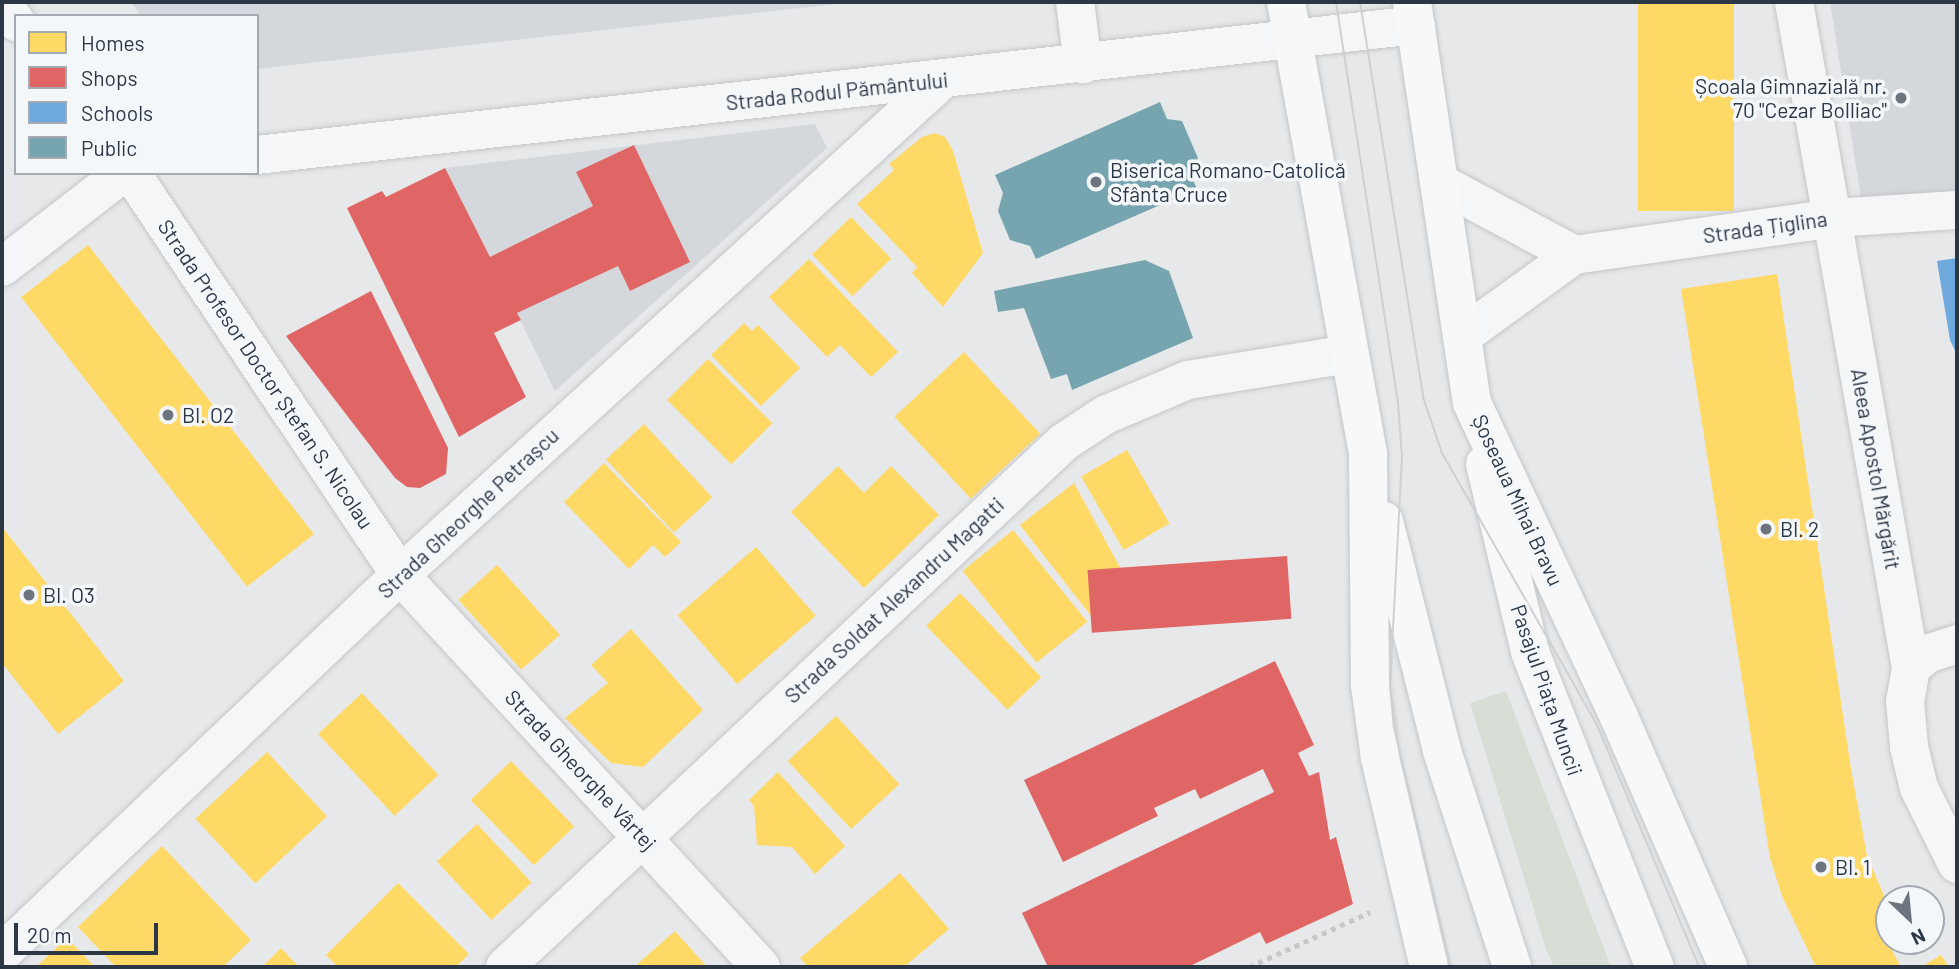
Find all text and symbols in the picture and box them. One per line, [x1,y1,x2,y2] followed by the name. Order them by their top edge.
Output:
[14,14,259,175] legend
[81,30,145,55] text: Homes
[81,65,138,90] text: Shops
[725,67,949,115] street label: Strada Rodul Pământului
[1695,73,1887,123] place label: Școala Gimnazială nr. 70 "Cezar Bolliac"
[1893,90,1909,106] marker: Școala Gimnazială nr. 70 "Cezar Bolliac"
[81,100,153,125] text: Schools
[81,135,137,160] text: Public
[1110,157,1346,207] place label: Biserica Romano-Catolică Sfânta Cruce
[1088,174,1104,190] marker: Biserica Romano-Catolică Sfânta Cruce
[1701,206,1829,248] street label: Strada Țiglina
[153,215,379,533] street label: Strada Profesor Doctor Ștefan S. Nicolau
[1846,366,1906,572] street label: Aleea Apostol Mărgărit
[182,402,234,428] place label: Bl. O2
[160,407,176,423] marker: Bl. O2
[1467,410,1569,590] street label: Șoseaua Mihai Bravu
[372,423,564,603] street label: Strada Gheorghe Petrașcu
[779,492,1009,708] street label: Strada Soldat Alexandru Magatti
[1780,516,1819,542] place label: Bl. 2
[1758,521,1774,537] marker: Bl. 2
[43,582,95,608] place label: Bl. O3
[21,587,37,603] marker: Bl. O3
[1506,601,1588,779] street label: Pasajul Piața Muncii
[500,685,662,855] street label: Strada Gheorghe Vârtej
[1835,854,1870,880] place label: Bl. 1
[1813,859,1829,875] marker: Bl. 1
[1875,885,1945,955] north arrow
[18,909,161,953] scale bar
[27,922,72,947] text: 20 m
[1908,924,1929,951] text: N

